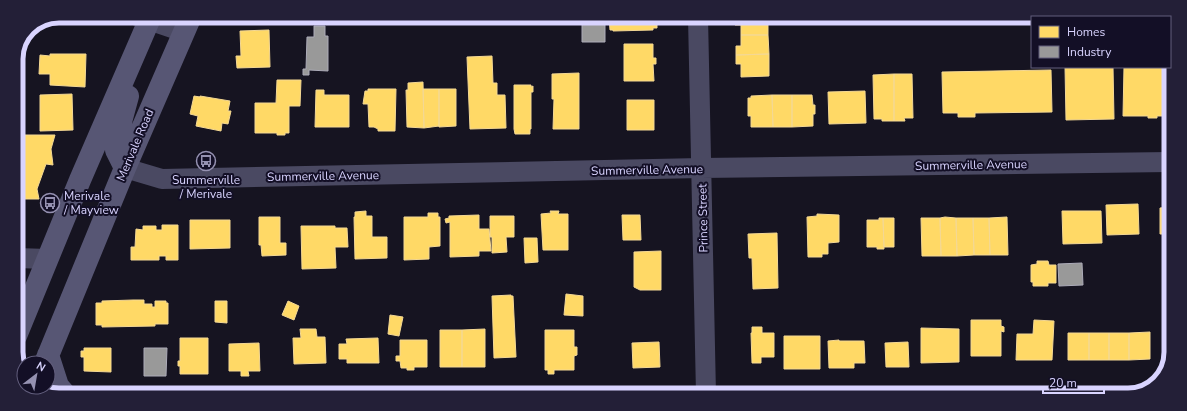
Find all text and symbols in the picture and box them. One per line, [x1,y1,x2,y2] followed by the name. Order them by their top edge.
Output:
[1031,16,1171,68] legend
[1067,24,1105,40] text: Homes
[1067,44,1112,60] text: Industry
[113,106,157,184] street label: Merivale Road
[195,150,217,172] bus stop icon: Summerville / Merivale
[915,156,1027,174] street label: Summerville Avenue
[591,161,703,179] street label: Summerville Avenue
[267,167,379,185] street label: Summerville Avenue
[172,172,240,202] place label: Summerville / Merivale
[694,183,712,253] street label: Prince Street
[63,188,119,218] place label: Merivale / Mayview
[39,192,61,214] bus stop icon: Merivale / Mayview
[16,355,56,395] north arrow
[34,358,48,375] text: N
[1043,369,1104,395] scale bar
[1049,375,1077,391] text: 20 m

